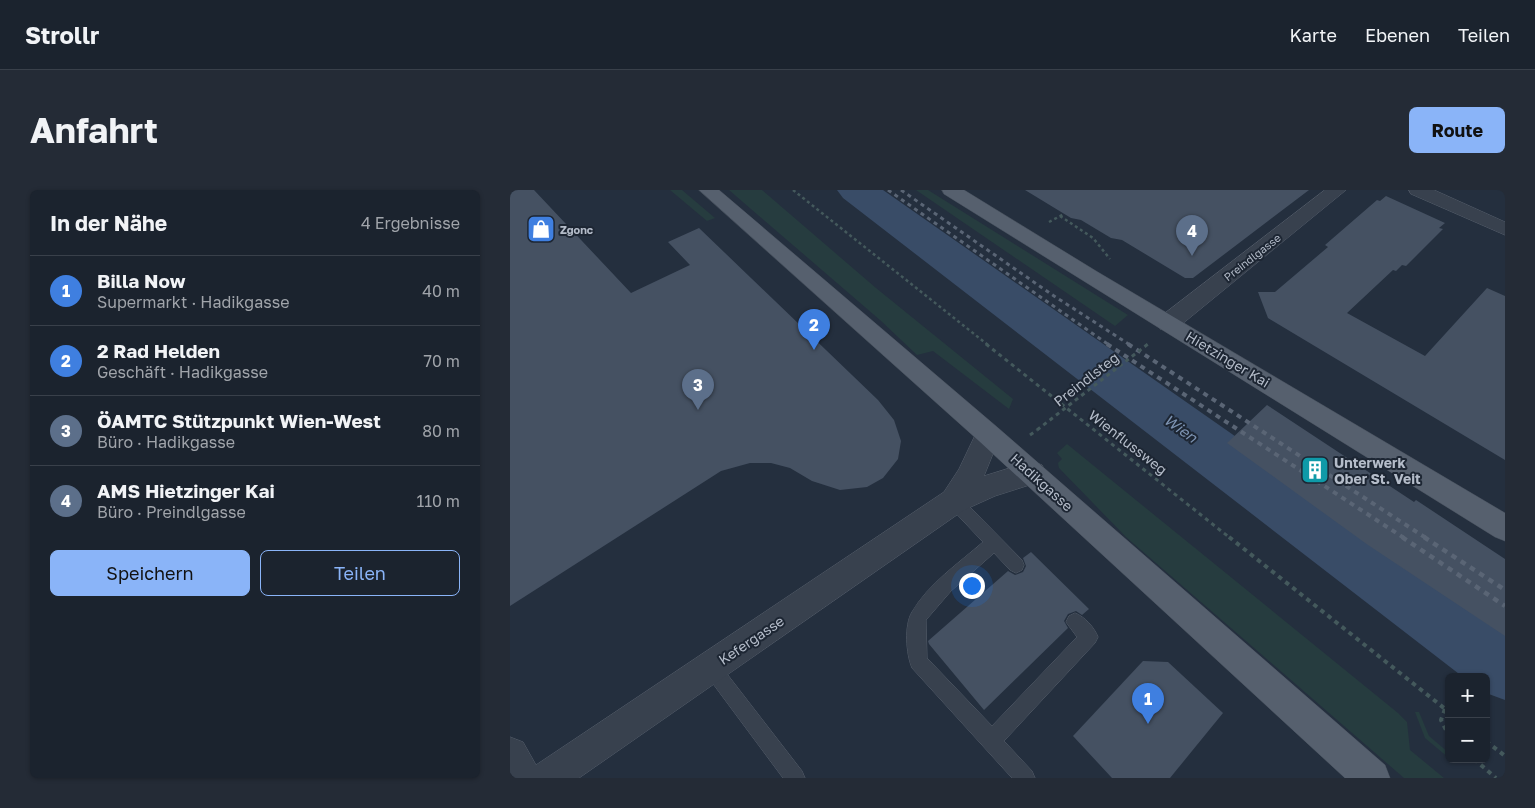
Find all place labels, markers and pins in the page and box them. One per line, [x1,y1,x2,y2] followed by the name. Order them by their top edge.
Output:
[526,214,556,244] shop icon: Zgonc
[1176,215,1208,256] pin: 4
[560,223,594,236] place label: Zgonc
[798,309,830,350] pin: 2
[682,369,714,410] pin: 3
[1334,454,1421,487] place label: Unterwerk Ober St. Veit
[1300,455,1330,485] building icon: Unterwerk Ober St. Veit
[1132,683,1164,724] pin: 1

